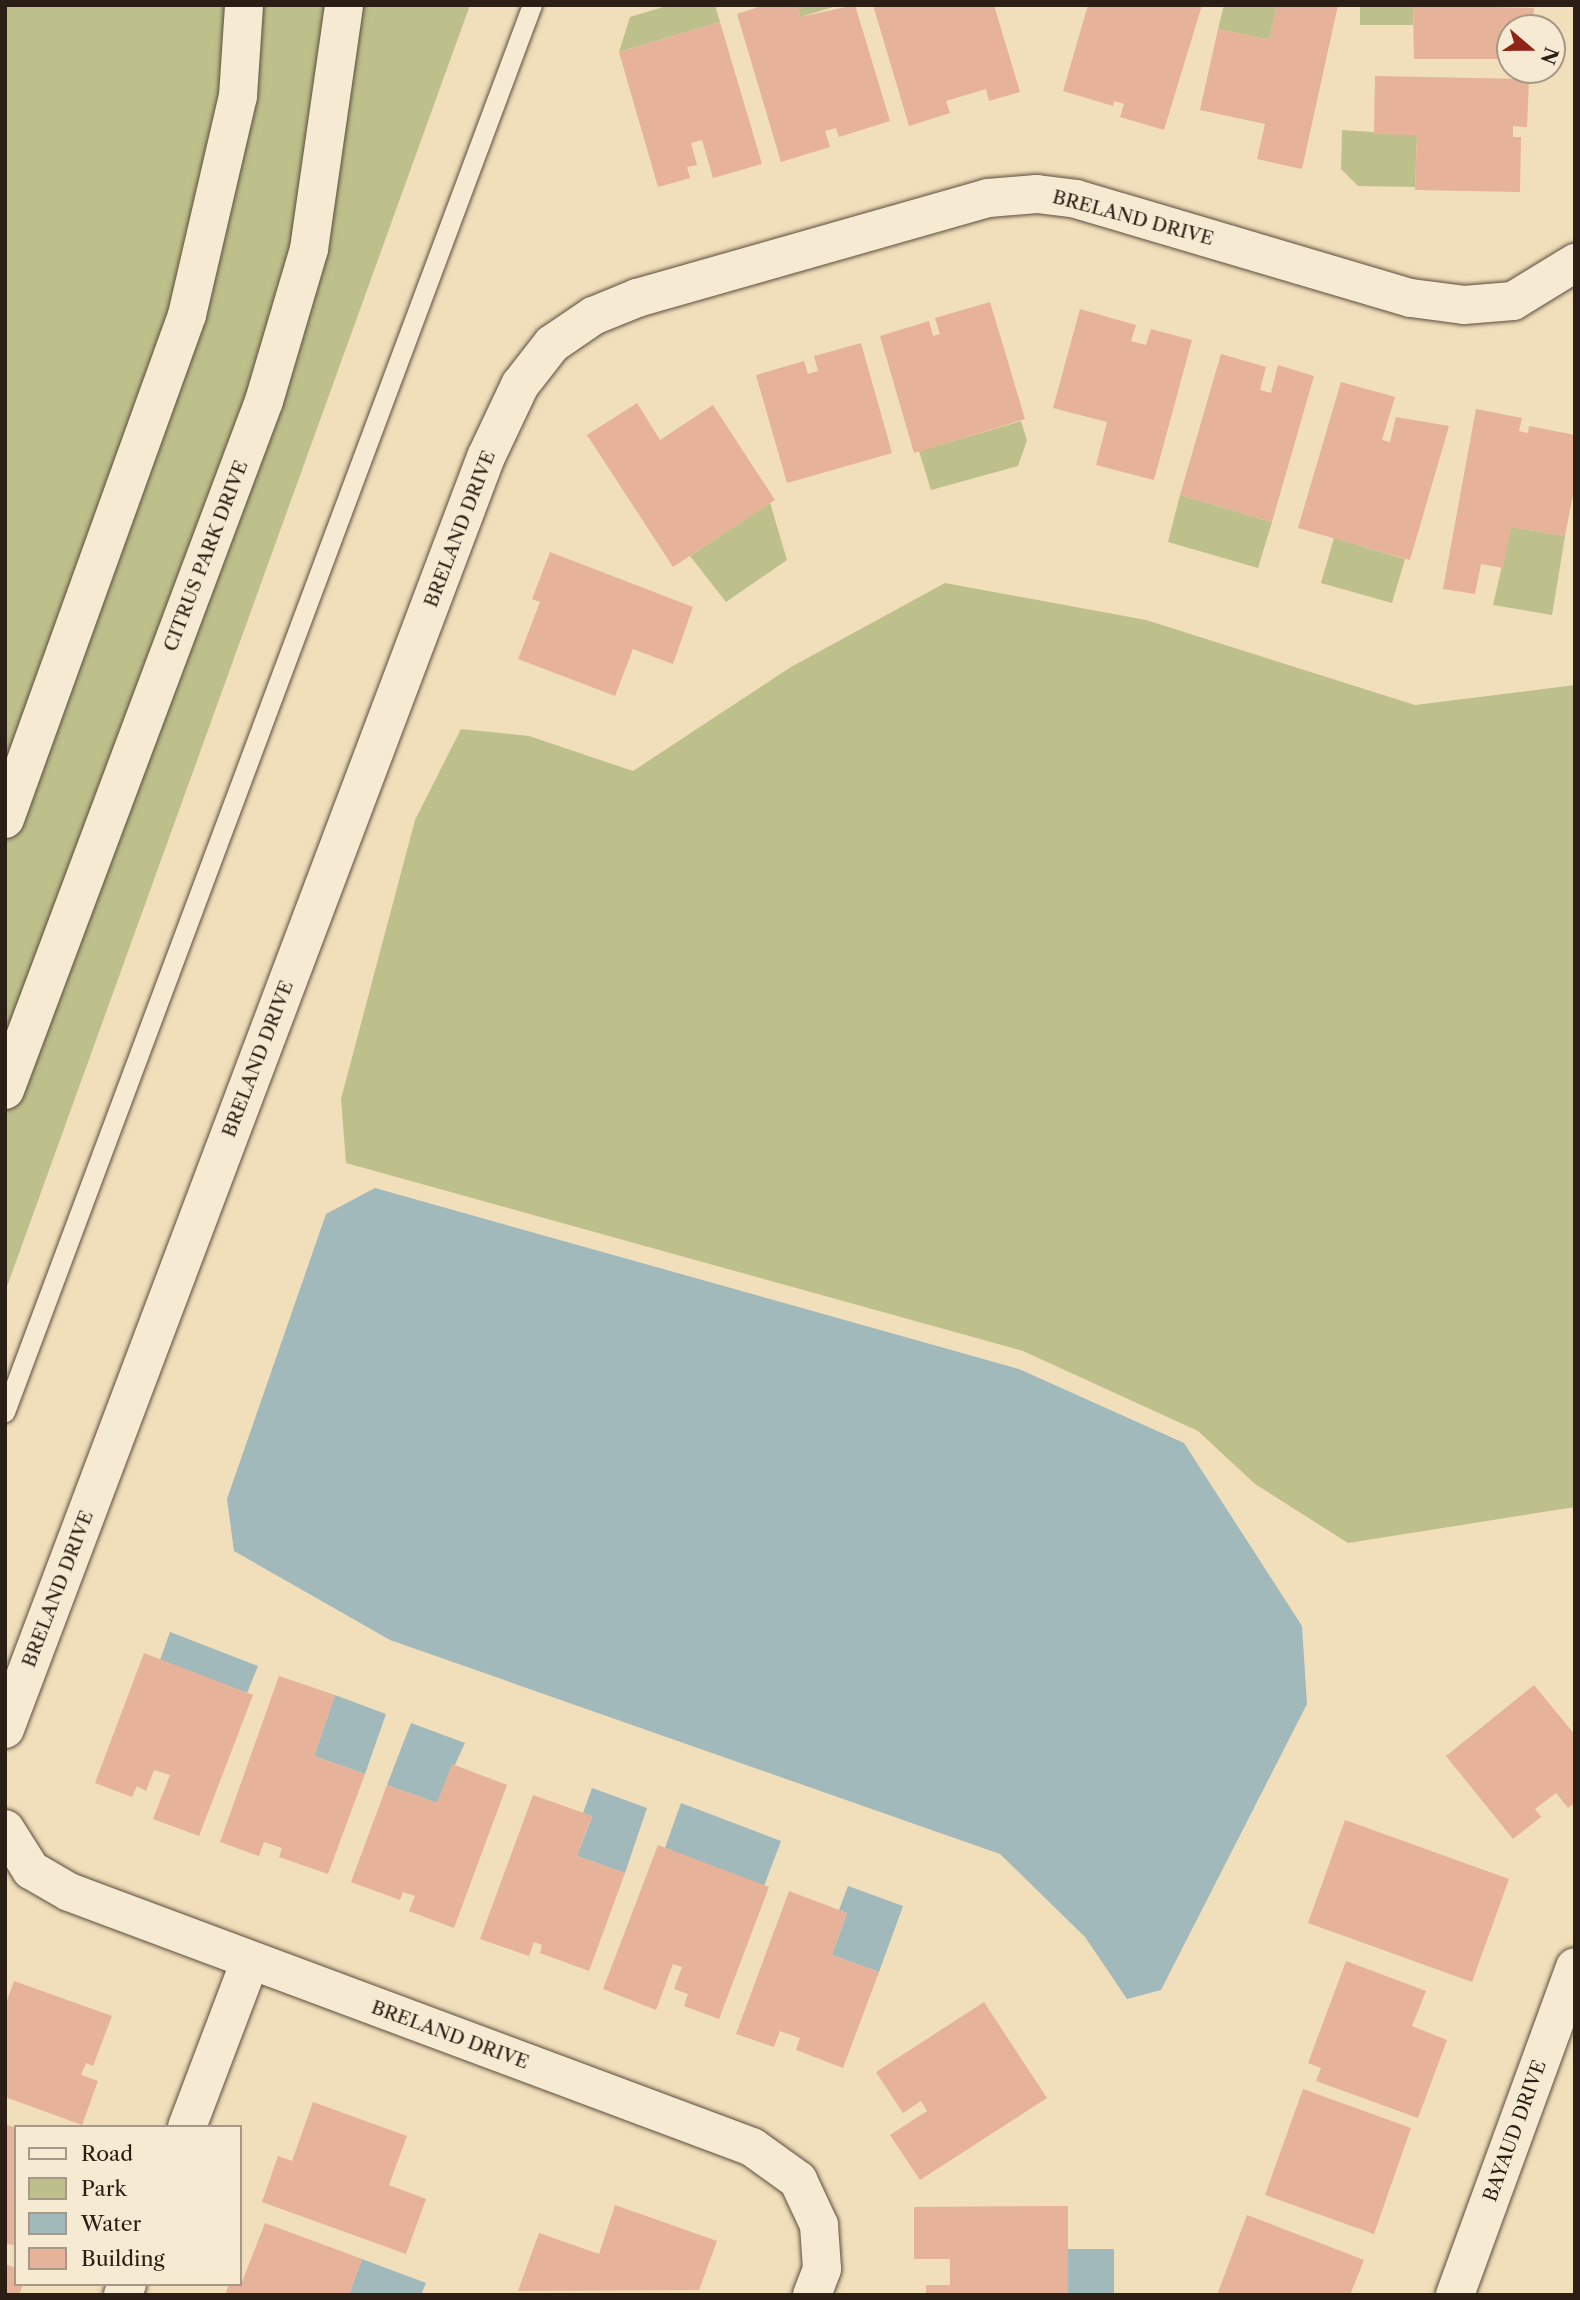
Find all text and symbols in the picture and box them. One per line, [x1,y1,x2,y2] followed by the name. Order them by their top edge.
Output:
[1496,14,1566,84] north arrow
[1536,44,1563,67] text: N
[1050,186,1216,250] street label: BRELAND DRIVE
[420,447,500,611] street label: BRELAND DRIVE
[159,457,253,655] street label: CITRUS PARK DRIVE
[218,977,298,1141] street label: BRELAND DRIVE
[18,1507,98,1671] street label: BRELAND DRIVE
[368,1996,532,2074] street label: BRELAND DRIVE
[1479,2057,1551,2205] street label: BAYAUD DRIVE
[14,2125,242,2286] legend
[81,2141,133,2166] text: Road
[81,2176,127,2201] text: Park
[81,2211,141,2236] text: Water
[81,2246,165,2271] text: Building

